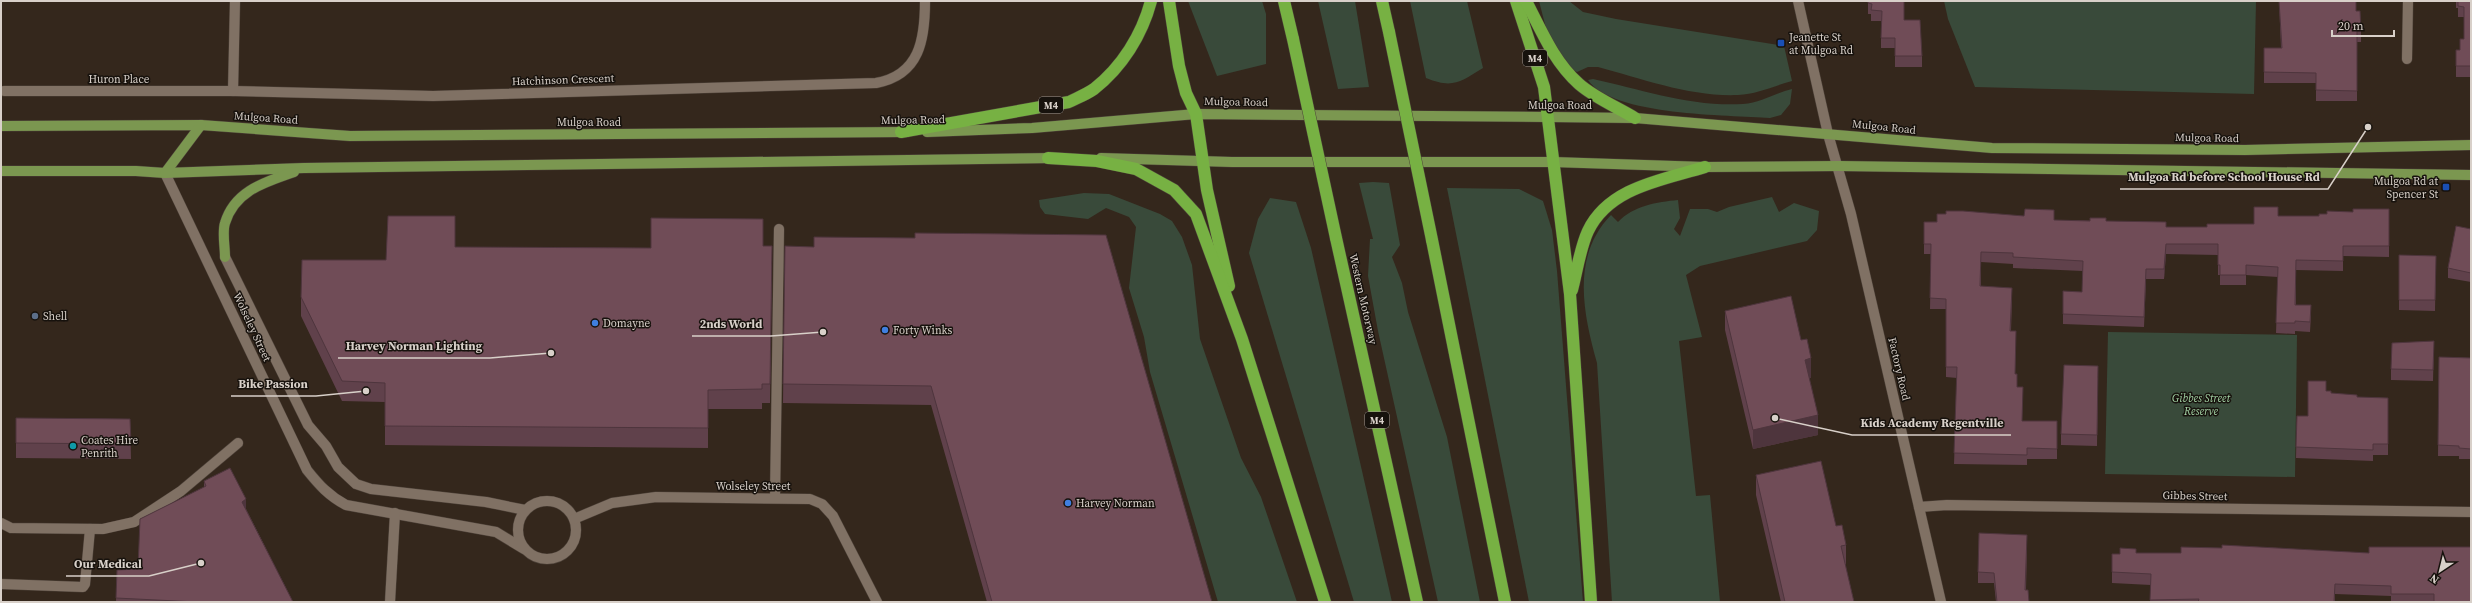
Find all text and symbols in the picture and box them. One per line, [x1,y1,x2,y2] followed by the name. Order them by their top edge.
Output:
[2332,12,2394,38] scale bar
[2338,18,2364,34] text: 20 m
[1788,30,1854,58] place label: Jeanette St at Mulgoa Rd
[1776,38,1786,48] marker: Jeanette St at Mulgoa Rd
[1523,50,1547,66] road number: M4
[512,71,615,89] street label: Hatchinson Crescent
[89,72,150,87] street label: Huron Place
[1204,94,1269,110] street label: Mulgoa Road
[1039,97,1063,113] road number: M4
[1528,98,1593,113] street label: Mulgoa Road
[234,108,299,128] street label: Mulgoa Road
[881,112,946,128] street label: Mulgoa Road
[557,115,622,130] street label: Mulgoa Road
[1851,116,1917,138] street label: Mulgoa Road
[2175,130,2240,146] street label: Mulgoa Road
[2120,165,2328,189] callout: Mulgoa Rd before School House Rd
[2128,169,2320,185] text: Mulgoa Rd before School House Rd
[2374,174,2438,202] place label: Mulgoa Rd at Spencer St
[2441,182,2451,192] marker: Mulgoa Rd at Spencer St
[1345,252,1381,346] street label: Western Motorway
[229,290,275,364] street label: Wolseley Street
[43,309,67,324] place label: Shell
[30,311,40,321] marker: Shell
[692,312,771,336] callout: 2nds World
[603,316,651,331] place label: Domayne
[700,316,762,332] text: 2nds World
[590,318,600,328] marker: Domayne
[893,323,952,338] place label: Forty Winks
[880,325,890,335] marker: Forty Winks
[338,334,490,358] callout: Harvey Norman Lighting
[1884,336,1914,403] street label: Factory Road
[346,338,483,354] text: Harvey Norman Lighting
[231,372,316,396] callout: Bike Passion
[238,376,308,392] text: Bike Passion
[2172,391,2230,419] park label: Gibbes Street Reserve
[1852,411,2011,435] callout: Kids Academy Regentville
[1365,412,1389,428] road number: M4
[1860,415,2004,431] text: Kids Academy Regentville
[81,433,139,461] place label: Coates Hire Penrith
[68,441,78,451] marker: Coates Hire Penrith
[716,479,791,494] street label: Wolseley Street
[2162,488,2228,504] street label: Gibbes Street
[1076,496,1155,511] place label: Harvey Norman
[1063,498,1073,508] marker: Harvey Norman
[2420,551,2460,591] north arrow
[66,552,149,576] callout: Our Medical
[74,556,142,572] text: Our Medical
[2427,570,2442,587] text: N

